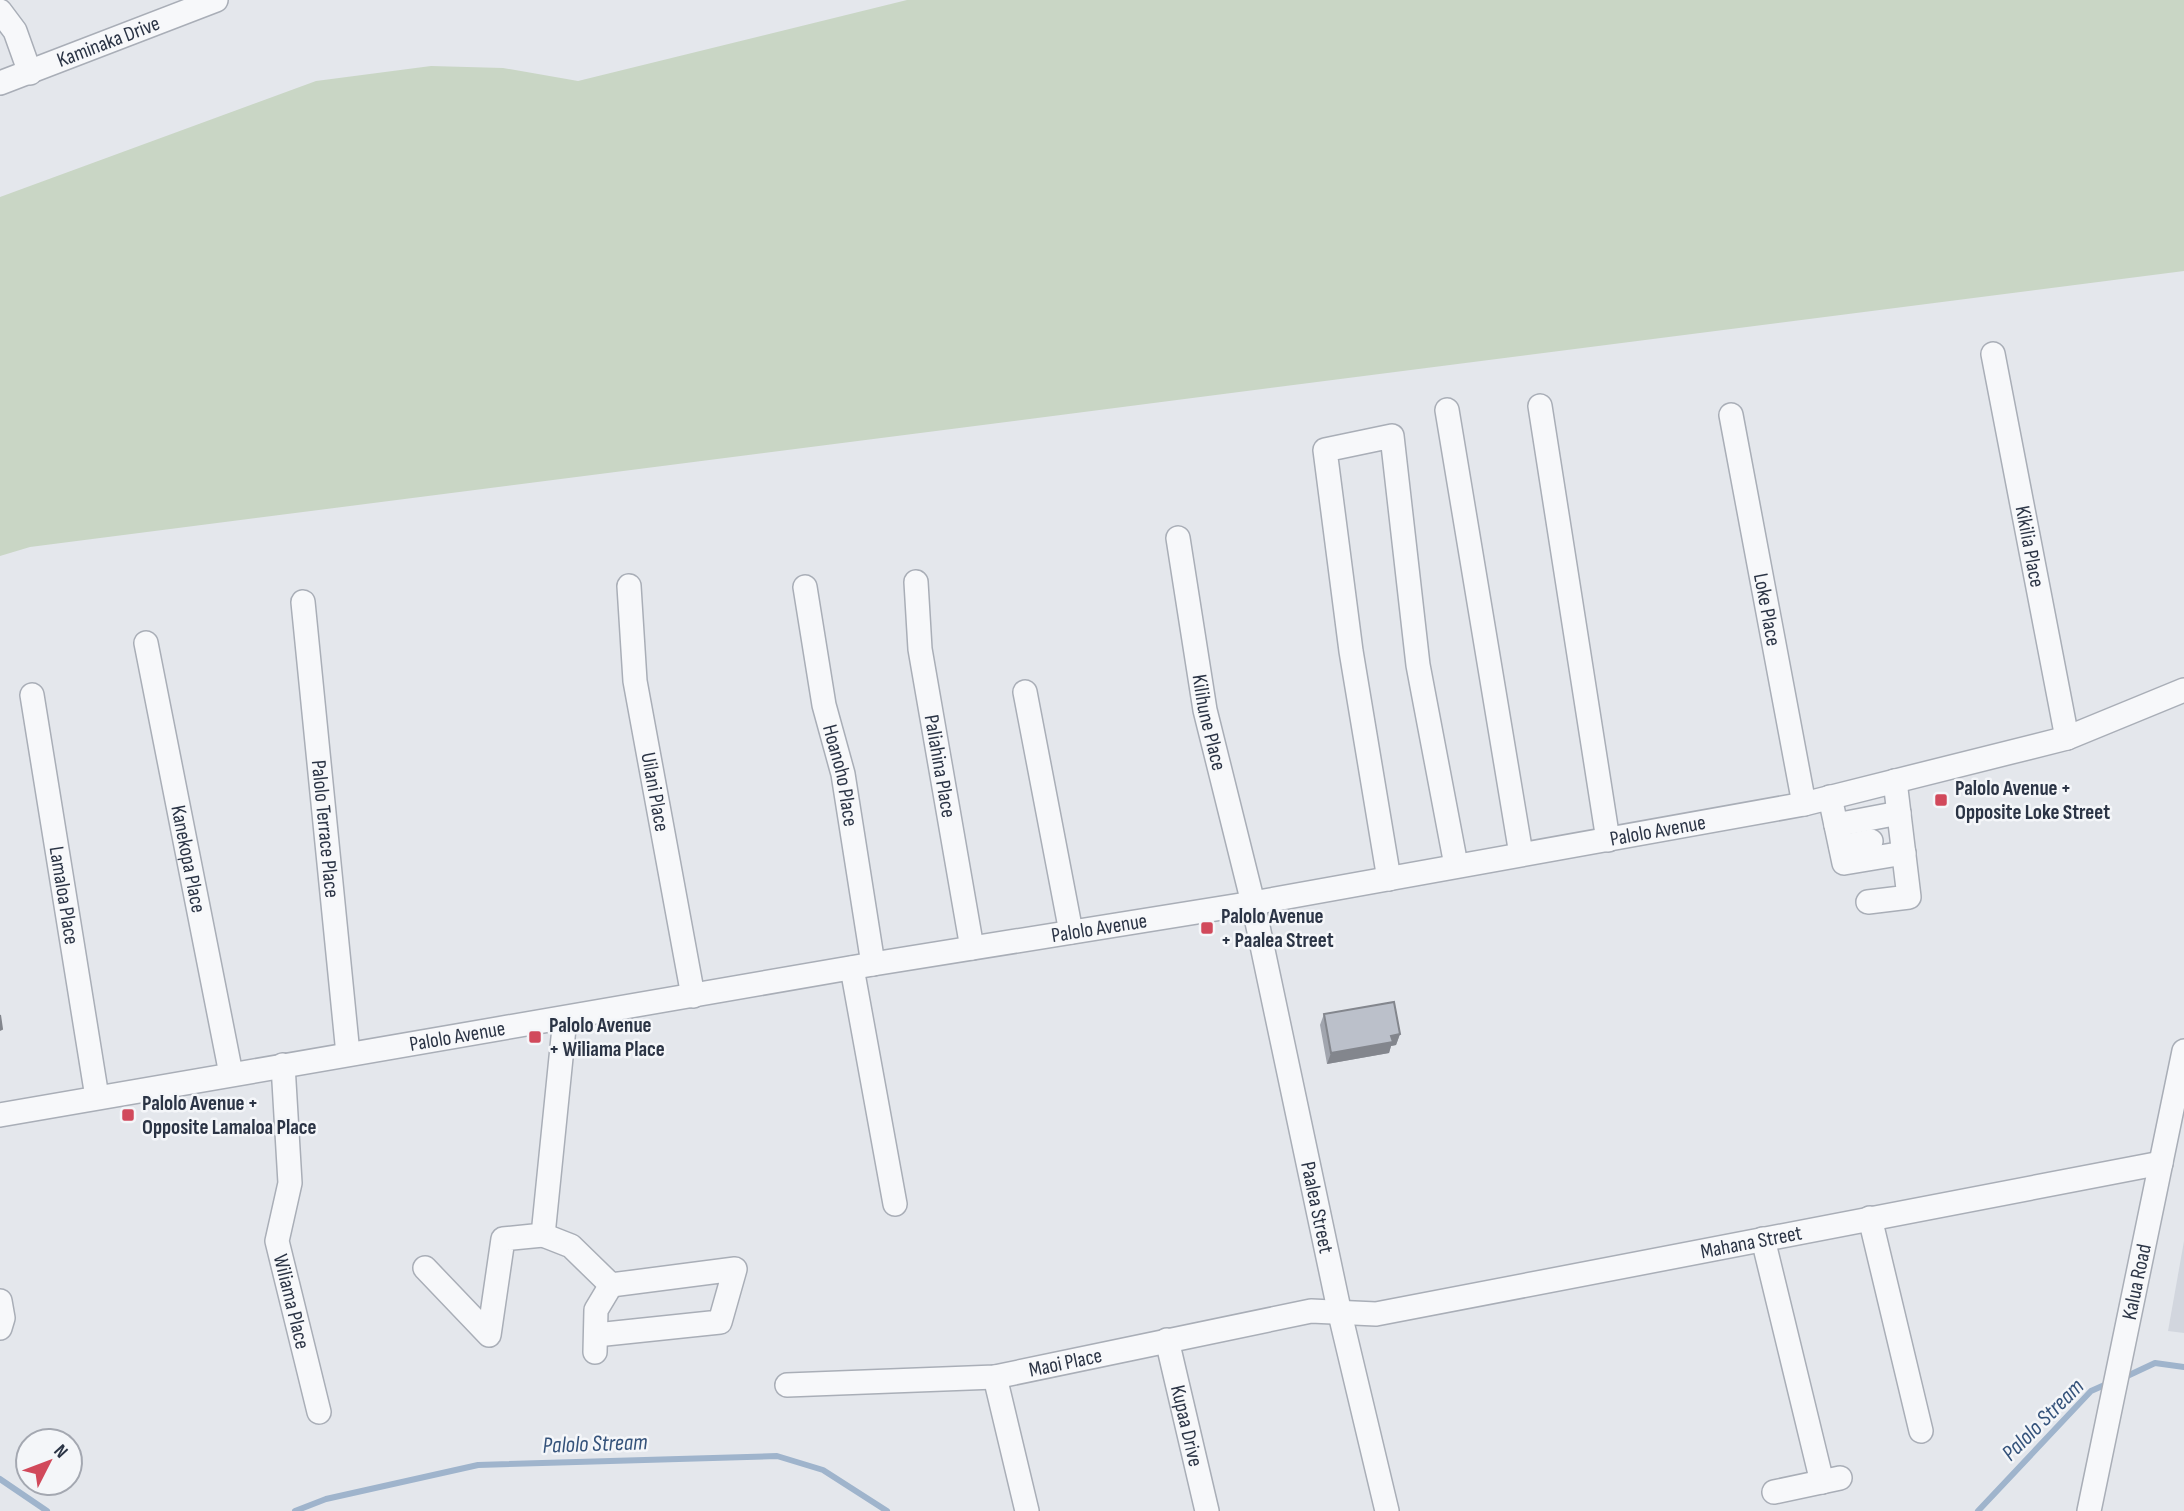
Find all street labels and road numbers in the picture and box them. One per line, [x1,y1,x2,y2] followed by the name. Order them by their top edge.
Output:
[53,10,163,72] street label: Kaminaka Drive
[2010,503,2050,589] street label: Kikilia Place
[1748,571,1787,648] street label: Loke Place
[1187,672,1232,773] street label: Kilihune Place
[919,713,962,820] street label: Paliahina Place
[817,721,864,828] street label: Hoanoho Place
[636,750,675,834] street label: Uilani Place
[306,759,345,899] street label: Palolo Terrace Place
[166,803,211,915] street label: Kanekopa Place
[1608,809,1707,851] street label: Palolo Avenue
[44,844,85,946] street label: Lamaloa Place
[1049,908,1149,948] street label: Palolo Avenue
[407,1015,507,1056] street label: Palolo Avenue
[1296,1159,1339,1255] street label: Paalea Street
[1698,1220,1804,1264] street label: Mahana Street
[2116,1242,2156,1322] street label: Kalua Road
[268,1252,316,1351] street label: Wiliama Place
[1026,1342,1104,1382] street label: Maoi Place
[1165,1382,1209,1469] street label: Kupaa Drive

